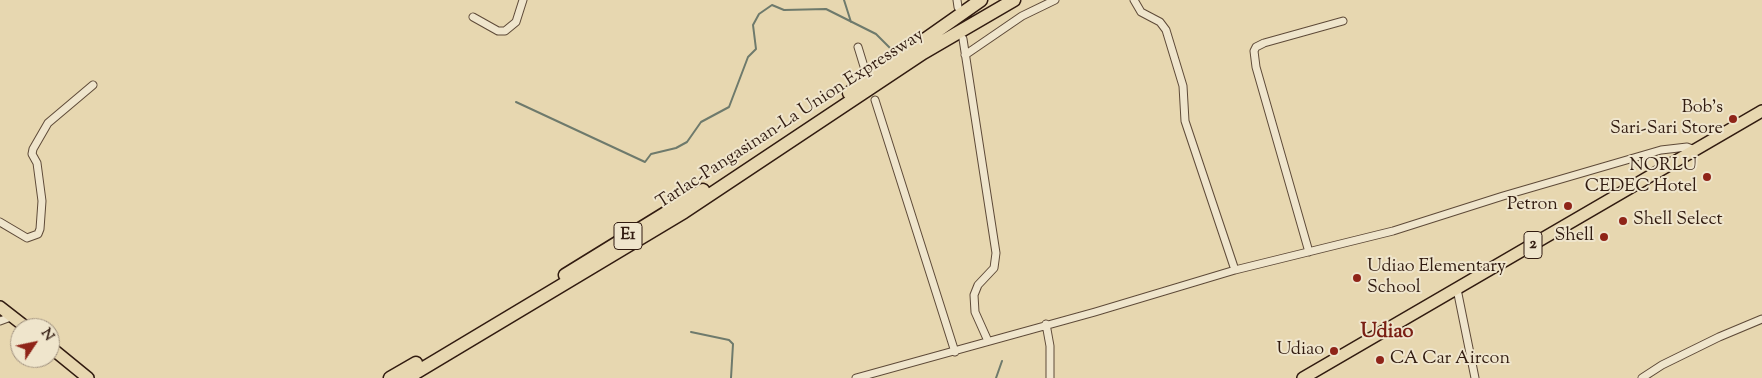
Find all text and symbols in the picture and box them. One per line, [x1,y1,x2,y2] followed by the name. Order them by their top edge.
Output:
[653,25,929,215] street label: Tarlac-Pangasinan-La Union Expressway
[1610,98,1723,140] place label: Bob's Sari-Sari Store
[1727,113,1739,125] marker: Bob's Sari-Sari Store
[1585,156,1697,198] place label: NORLU CEDEC Hotel
[1701,171,1713,183] marker: NORLU CEDEC Hotel
[1507,195,1558,217] place label: Petron
[1562,200,1574,212] marker: Petron
[1633,210,1723,232] place label: Shell Select
[1617,215,1629,227] marker: Shell Select
[614,222,642,250] road number: E1
[1555,226,1594,248] place label: Shell
[1598,231,1610,243] marker: Shell
[1524,232,1542,258] road number: 2
[1367,257,1506,300] place label: Udiao Elementary School
[1351,272,1363,284] marker: Udiao Elementary School
[10,318,60,368] north arrow
[1361,322,1413,346] district label: Udiao
[35,325,58,345] text: N
[1276,340,1324,362] place label: Udiao
[1328,345,1340,357] marker: Udiao
[1390,349,1510,371] place label: CA Car Aircon
[1374,354,1386,366] marker: CA Car Aircon

